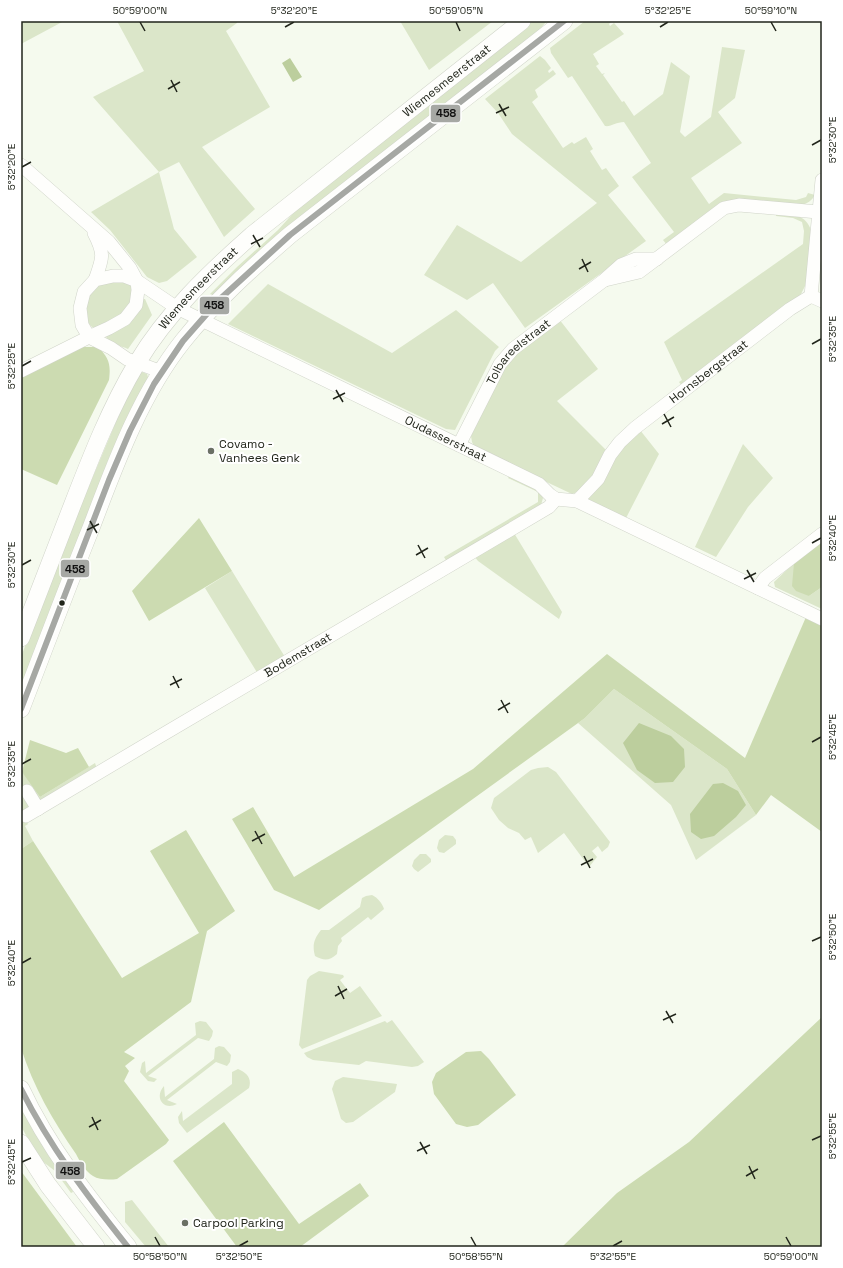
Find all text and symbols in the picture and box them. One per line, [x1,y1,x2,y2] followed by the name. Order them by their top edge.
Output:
[113,4,167,17] text: 50°59'00"N
[271,4,318,17] text: 5°32'20"E
[429,4,483,17] text: 50°59'05"N
[645,4,692,17] text: 5°32'25"E
[745,4,797,17] text: 50°59'10"N
[399,41,494,121] street label: Wiemesmeerstraat
[430,104,461,123] line badge: 458
[436,106,456,120] text: 458
[826,116,839,163] text: 5°32'30"E
[5,143,18,190] text: 5°32'20"E
[155,243,241,332] street label: Wiemesmeerstraat
[199,296,230,315] line badge: 458
[204,298,224,312] text: 458
[483,315,554,388] street label: Tolbareelstraat
[826,315,839,362] text: 5°32'35"E
[666,336,751,407] street label: Hornsbergstraat
[5,342,18,389] text: 5°32'25"E
[402,412,489,465] street label: Oudasserstraat
[219,436,301,466] place label: Covamo - Vanhees Genk
[206,446,216,456] marker: Covamo - Vanhees Genk
[826,514,839,561] text: 5°32'40"E
[5,541,18,588] text: 5°32'30"E
[60,559,90,578] line badge: 458
[65,562,85,576] text: 458
[57,598,67,608] unlabelled marker
[261,629,334,681] street label: Bodemstraat
[826,714,839,760] text: 5°32'45"E
[5,740,18,787] text: 5°32'35"E
[826,913,839,960] text: 5°32'50"E
[5,939,18,986] text: 5°32'40"E
[826,1113,839,1159] text: 5°32'55"E
[5,1139,18,1185] text: 5°32'45"E
[55,1161,85,1180] line badge: 458
[60,1164,80,1178] text: 458
[193,1215,284,1231] place label: Carpool Parking
[180,1218,190,1228] marker: Carpool Parking
[133,1250,187,1263] text: 50°58'50"N
[216,1250,263,1263] text: 5°32'50"E
[449,1250,503,1263] text: 50°58'55"N
[590,1250,636,1263] text: 5°32'55"E
[764,1250,818,1263] text: 50°59'00"N

